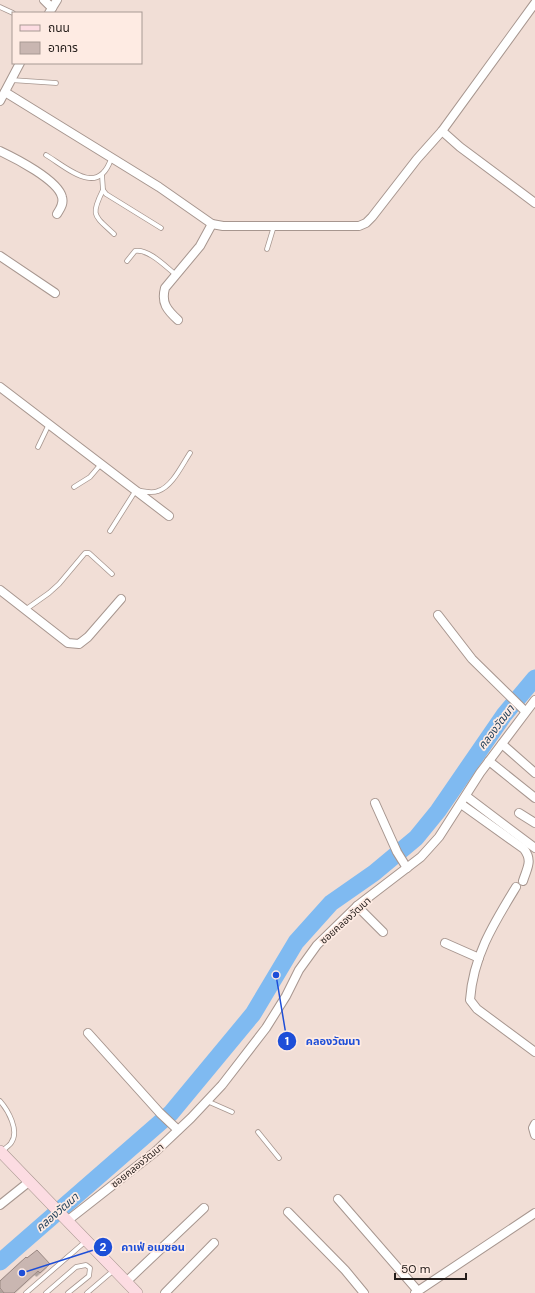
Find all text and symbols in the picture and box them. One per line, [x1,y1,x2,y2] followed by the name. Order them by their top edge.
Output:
[12,12,142,64] legend
[48,20,70,36] text: ถนน
[48,40,78,56] text: อาคาร
[475,702,518,752] water label: คลองวัฒนา
[317,894,374,947] street label: ซอยคลองวัฒนา
[277,1030,368,1053] callout: คลองวัฒนา
[285,1033,289,1049] text: 1
[306,1034,360,1048] text: คลองวัฒนา
[108,1140,166,1191] street label: ซอยคลองวัฒนา
[33,1189,82,1234] water label: คลองวัฒนา
[93,1235,193,1258] callout: คาเฟ่ อเมซอน
[100,1239,107,1255] text: 2
[121,1240,185,1254] text: คาเฟ่ อเมซอน
[395,1255,466,1281] scale bar
[401,1261,430,1277] text: 50 m

